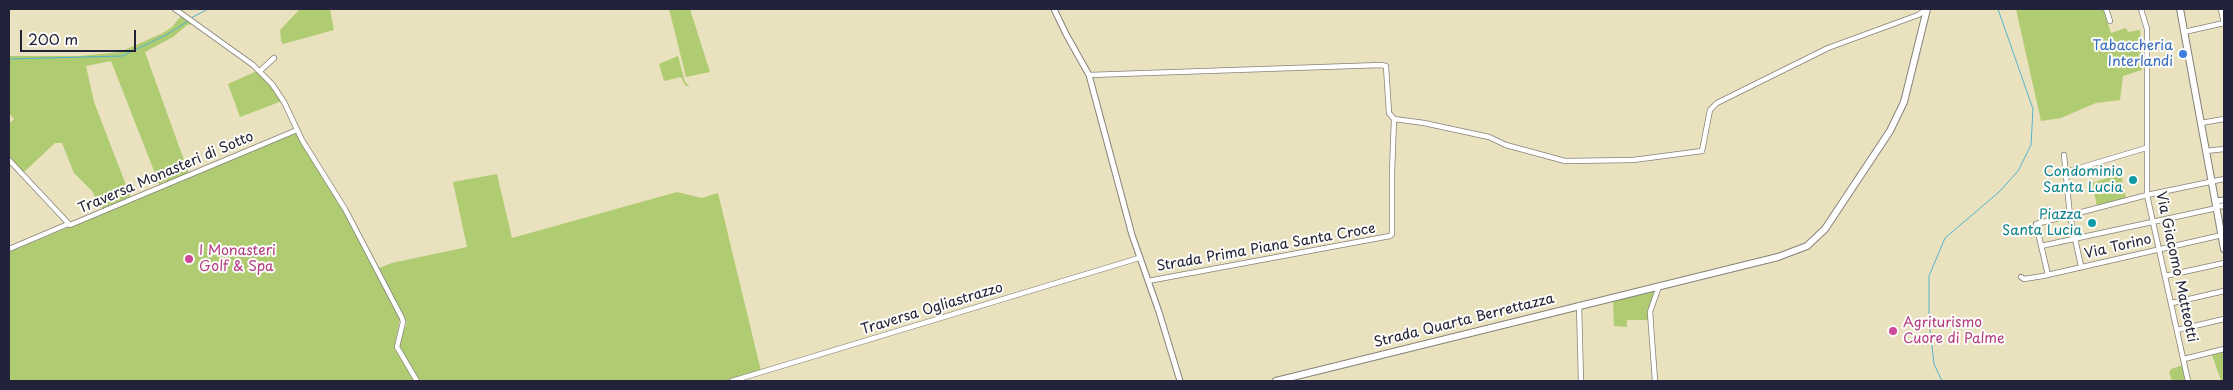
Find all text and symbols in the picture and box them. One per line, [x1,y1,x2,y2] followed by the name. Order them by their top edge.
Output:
[22,20,139,52] scale bar
[28,27,78,50] text: 200 m
[2092,38,2173,70] place label: Tabaccheria Interlandi
[2177,48,2189,60] marker: Tabaccheria Interlandi
[76,128,256,218] street label: Traversa Monasteri di Sotto
[2043,164,2123,196] place label: Condominio Santa Lucia
[2127,174,2139,186] marker: Condominio Santa Lucia
[2152,190,2200,344] street label: Via Giacomo Matteotti
[2002,207,2082,240] place label: Piazza Santa Lucia
[2086,217,2098,229] marker: Piazza Santa Lucia
[1155,220,1377,276] street label: Strada Prima Piana Santa Croce
[2083,231,2153,263] street label: Via Torino
[199,243,276,276] place label: I Monasteri Golf & Spa
[183,253,195,265] marker: I Monasteri Golf & Spa
[859,279,1005,339] street label: Traversa Ogliastrazzo
[1372,290,1556,352] street label: Strada Quarta Berrettazza
[1903,315,2005,348] place label: Agriturismo Cuore di Palme
[1887,325,1899,337] marker: Agriturismo Cuore di Palme

